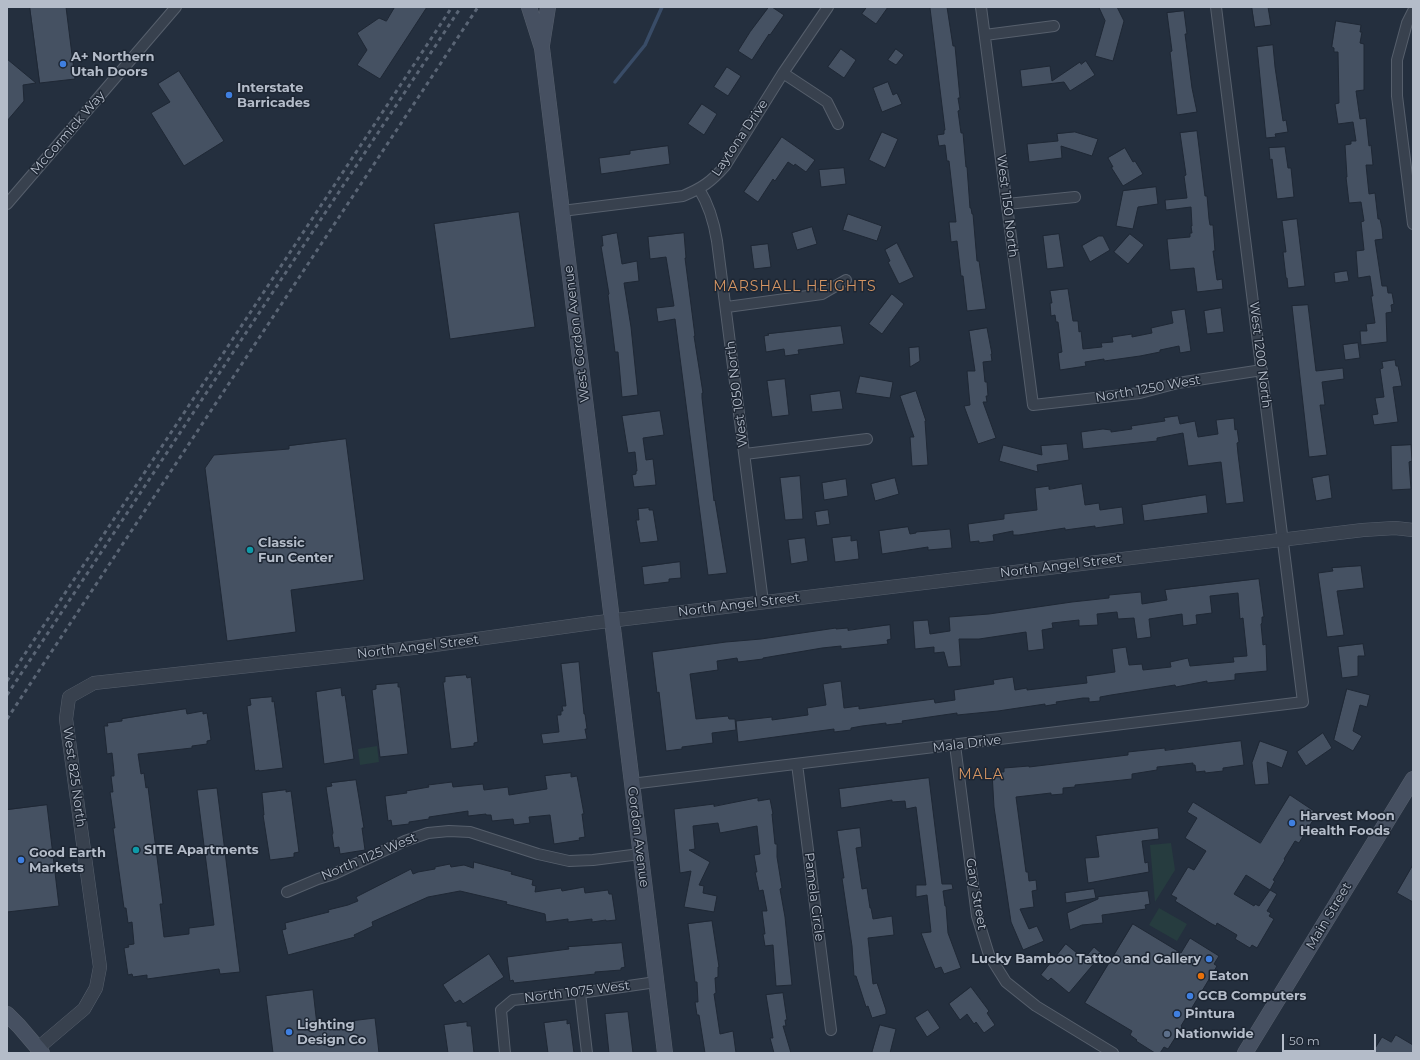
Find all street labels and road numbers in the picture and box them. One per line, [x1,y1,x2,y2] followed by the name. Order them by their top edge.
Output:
[27,88,109,178] street label: McCormick Way
[709,97,771,179] street label: Laytona Drive
[993,154,1021,258] street label: West 1150 North
[561,265,593,403] street label: West Gordon Avenue
[1246,301,1274,409] street label: West 1200 North
[723,340,751,448] street label: West 1050 North
[1094,372,1202,406] street label: North 1250 West
[999,551,1123,581] street label: North Angel Street
[677,590,801,620] street label: North Angel Street
[356,632,480,662] street label: North Angel Street
[59,726,89,828] street label: West 825 North
[932,732,1002,756] street label: Mala Drive
[624,786,652,888] street label: Gordon Avenue
[319,830,419,884] street label: North 1125 West
[801,852,827,942] street label: Pamela Circle
[962,857,990,931] street label: Gary Street
[1303,880,1355,952] street label: Main Street
[523,978,631,1006] street label: North 1075 West

